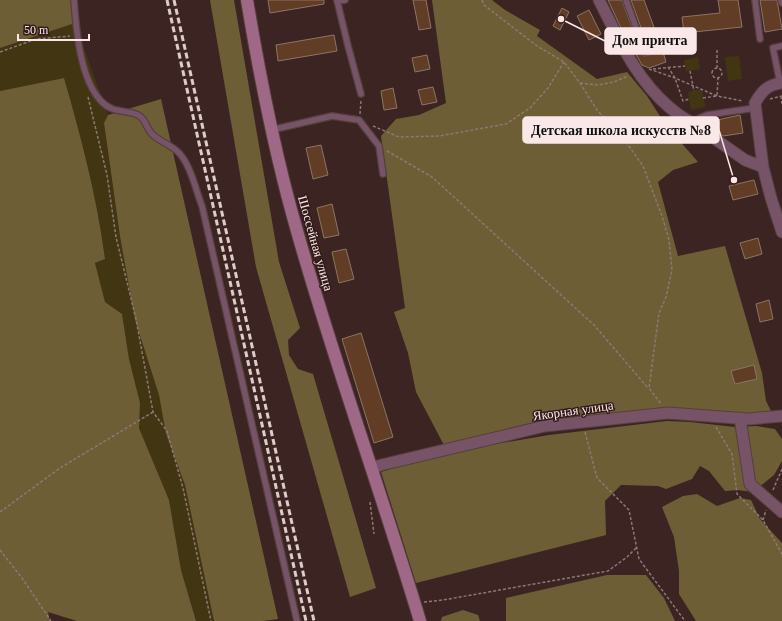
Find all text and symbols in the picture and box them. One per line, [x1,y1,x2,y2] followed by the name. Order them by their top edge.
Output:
[18,16,89,42] scale bar
[24,23,49,37] text: 50 m
[605,28,696,54] callout: Дом причта
[612,33,688,48] text: Дом причта
[523,117,719,143] callout: Детская школа искусств №8
[531,123,711,138] text: Детская школа искусств №8
[295,194,336,293] street label: Шоссейная улица
[532,397,615,424] street label: Якорная улица

